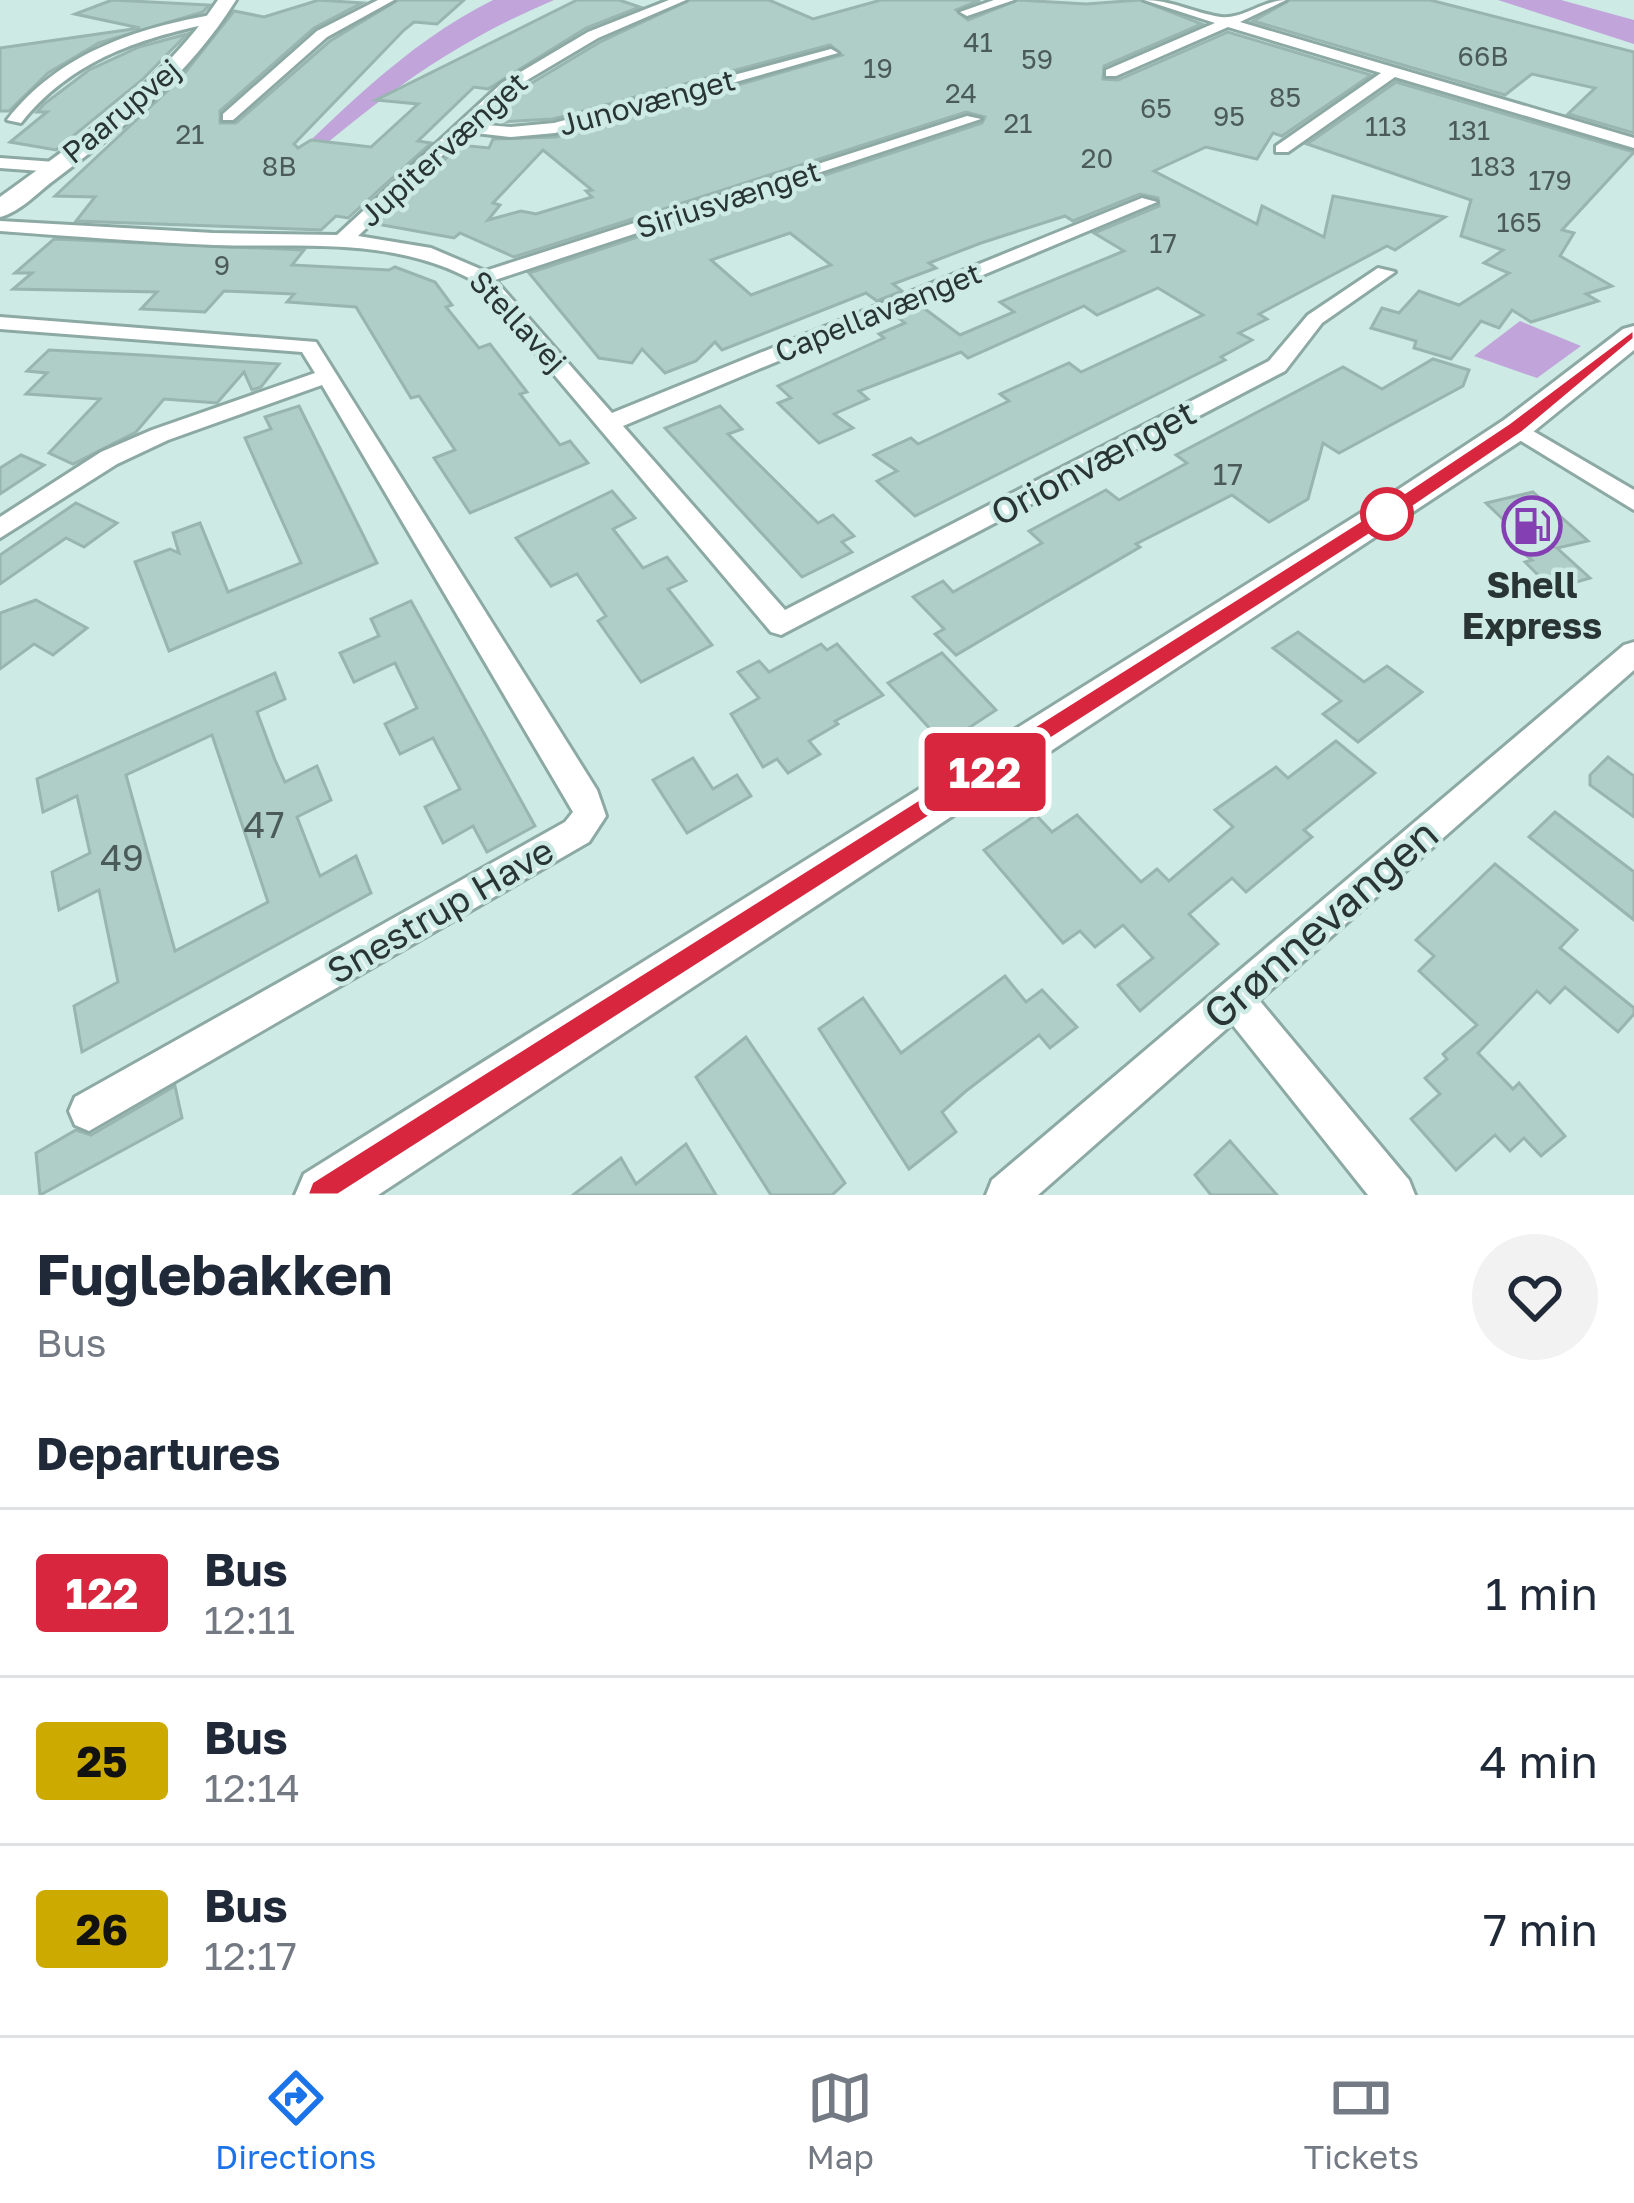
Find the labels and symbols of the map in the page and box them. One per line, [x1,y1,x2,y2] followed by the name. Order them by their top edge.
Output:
[963,26,993,58] house number: 41
[1458,40,1508,72] house number: 66B
[1021,43,1053,75] house number: 59
[55,51,187,171] street label: Paarupvej
[863,52,893,84] house number: 19
[555,61,739,143] street label: Junovænget
[352,64,534,234] street label: Jupitervænget
[945,77,977,109] house number: 24
[1269,81,1301,113] house number: 85
[1140,92,1172,124] house number: 65
[1213,100,1245,132] house number: 95
[1004,107,1032,139] house number: 21
[1365,110,1407,142] house number: 113
[1448,114,1490,146] house number: 131
[176,118,204,150] house number: 21
[1081,142,1113,174] house number: 20
[262,150,296,182] house number: 8B
[1470,150,1516,182] house number: 183
[631,152,825,246] street label: Siriusvænget
[1528,164,1572,196] house number: 179
[1496,206,1542,238] house number: 165
[1149,227,1177,259] house number: 17
[214,249,230,281] house number: 9
[770,254,986,370] street label: Capellavænget
[462,263,574,379] street label: Stellavej
[983,390,1203,534] street label: Orionvænget
[1213,456,1243,492] house number: 17
[1362,489,1412,539] unlabelled marker
[1501,495,1563,557] fuel station icon: Shell Express
[1462,563,1602,647] place label: Shell Express
[916,733,1054,811] line badge: 122
[243,803,285,846] house number: 47
[1193,808,1447,1038] street label: Grønnevangen
[319,828,561,992] street label: Snestrup Have
[100,836,144,879] house number: 49

